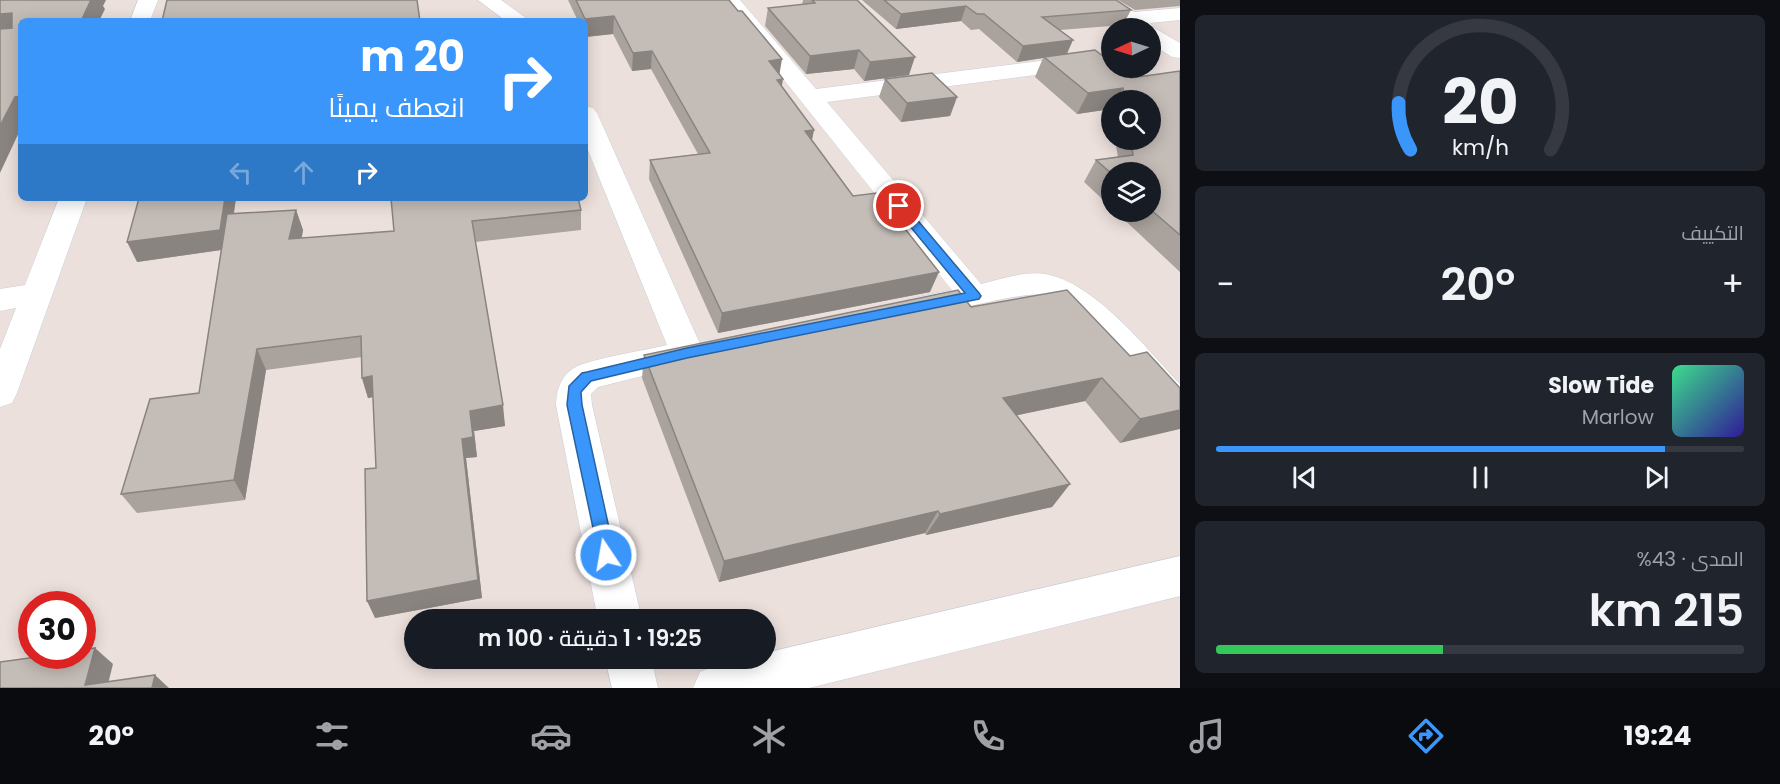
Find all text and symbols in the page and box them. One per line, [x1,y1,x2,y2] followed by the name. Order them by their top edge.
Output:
[1101,18,1161,78] north arrow
[1101,18,1161,222] map controls
[360,27,465,86] text: 20 m
[486,42,564,120] icon: right
[1442,58,1518,146] text: 20
[328,89,465,126] text: انعطف يمينًا
[1101,90,1161,150] button: search
[1451,132,1509,163] text: km/h
[224,156,257,189] icon: left
[287,156,320,189] icon: ahead
[350,156,383,189] icon: right
[1101,162,1161,222] button: layers
[873,180,924,231] pin
[882,189,915,222] icon: arrive
[1681,219,1744,247] text: التكييف
[1440,253,1515,316] text: 20°
[1216,261,1234,308] text: −
[1721,261,1744,308] text: +
[1548,370,1654,401] text: Slow Tide
[1582,403,1654,431] text: Marlow
[1288,461,1321,494] icon: previous
[1464,461,1497,494] icon: pause
[1640,461,1673,494] icon: next
[574,523,638,587] position arrow
[1637,545,1744,573] text: المدى · 43%
[1589,579,1744,642] text: 215 km
[18,591,96,669] speed limit sign: 30
[478,623,702,654] text: 19:25 · 1 دقيقة · 100 m
[311,715,353,757] icon: filters
[530,715,572,757] icon: car
[748,715,790,757] icon: climate
[967,715,1009,757] icon: phone
[1186,715,1228,757] icon: music
[1405,715,1447,757] icon: directions
[88,717,134,754] text: 20°
[1623,717,1692,754] text: 19:24

